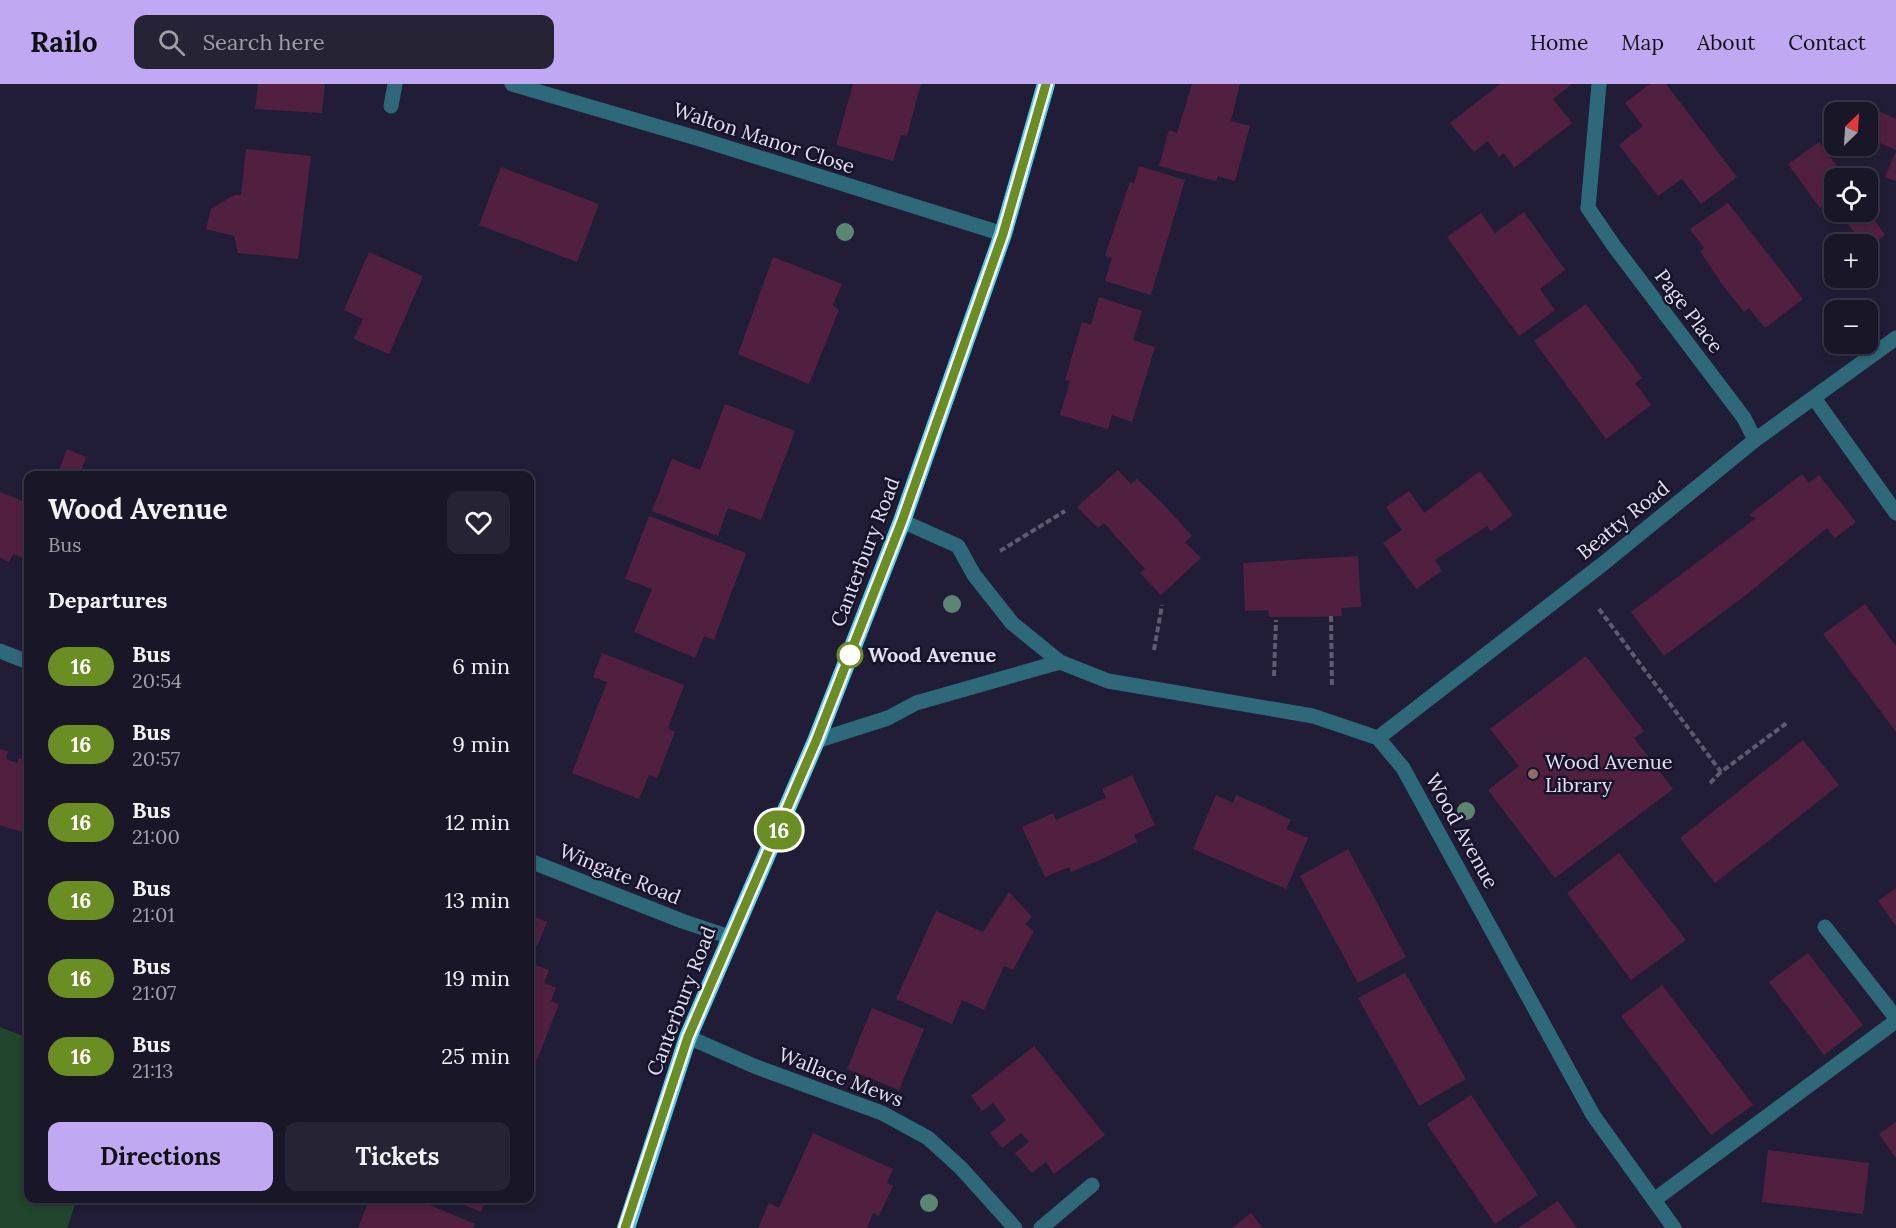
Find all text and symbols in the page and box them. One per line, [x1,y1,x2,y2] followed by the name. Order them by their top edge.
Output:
[134,15,554,69] search box
[30,24,98,60] text: Railo
[155,26,188,59] icon: search
[203,28,325,56] text: Search here
[1530,29,1588,56] text: Home
[1621,29,1664,56] text: Map
[1697,29,1755,56] text: About
[1788,29,1866,56] text: Contact
[670,96,858,179] street label: Walton Manor Close
[1824,102,1878,156] north arrow
[1824,102,1878,354] map controls
[1824,168,1878,222] button: locate
[1824,234,1878,288] button: +
[1650,264,1729,358] street label: Page Place
[1824,300,1878,354] button: −
[825,473,905,630] street label: Canterbury Road
[1572,475,1674,564] street label: Beatty Road
[48,491,228,527] text: Wood Avenue
[447,491,510,554] button: heart
[48,532,82,557] text: Bus
[48,586,167,614] text: Departures
[132,640,171,668] text: Bus
[837,642,863,668] marker: Wood Avenue
[868,642,996,667] place label: Wood Avenue
[452,652,510,680] text: 6 min
[71,653,91,680] text: 16
[132,668,182,693] text: 20:54
[132,718,171,746] text: Bus
[452,730,510,758] text: 9 min
[71,731,91,758] text: 16
[132,746,180,771] text: 20:57
[1545,749,1673,797] place label: Wood Avenue Library
[1526,767,1540,781] marker: Wood Avenue Library
[1421,769,1504,893] street label: Wood Avenue
[132,796,171,824] text: Bus
[445,808,510,836] text: 12 min
[71,809,91,836] text: 16
[752,810,806,850] line badge: 16
[769,817,789,844] text: 16
[132,824,180,849] text: 21:00
[556,838,685,909] street label: Wingate Road
[132,874,171,902] text: Bus
[445,886,510,914] text: 13 min
[71,887,91,914] text: 16
[132,902,175,927] text: 21:01
[641,922,721,1079] street label: Canterbury Road
[132,952,171,980] text: Bus
[444,964,510,992] text: 19 min
[71,965,91,992] text: 16
[132,980,176,1005] text: 21:07
[132,1030,171,1058] text: Bus
[775,1041,907,1112] street label: Wallace Mews
[441,1042,510,1070] text: 25 min
[71,1043,91,1070] text: 16
[132,1058,173,1083] text: 21:13
[48,1122,273,1191] button: Directions
[285,1122,510,1191] button: Tickets

